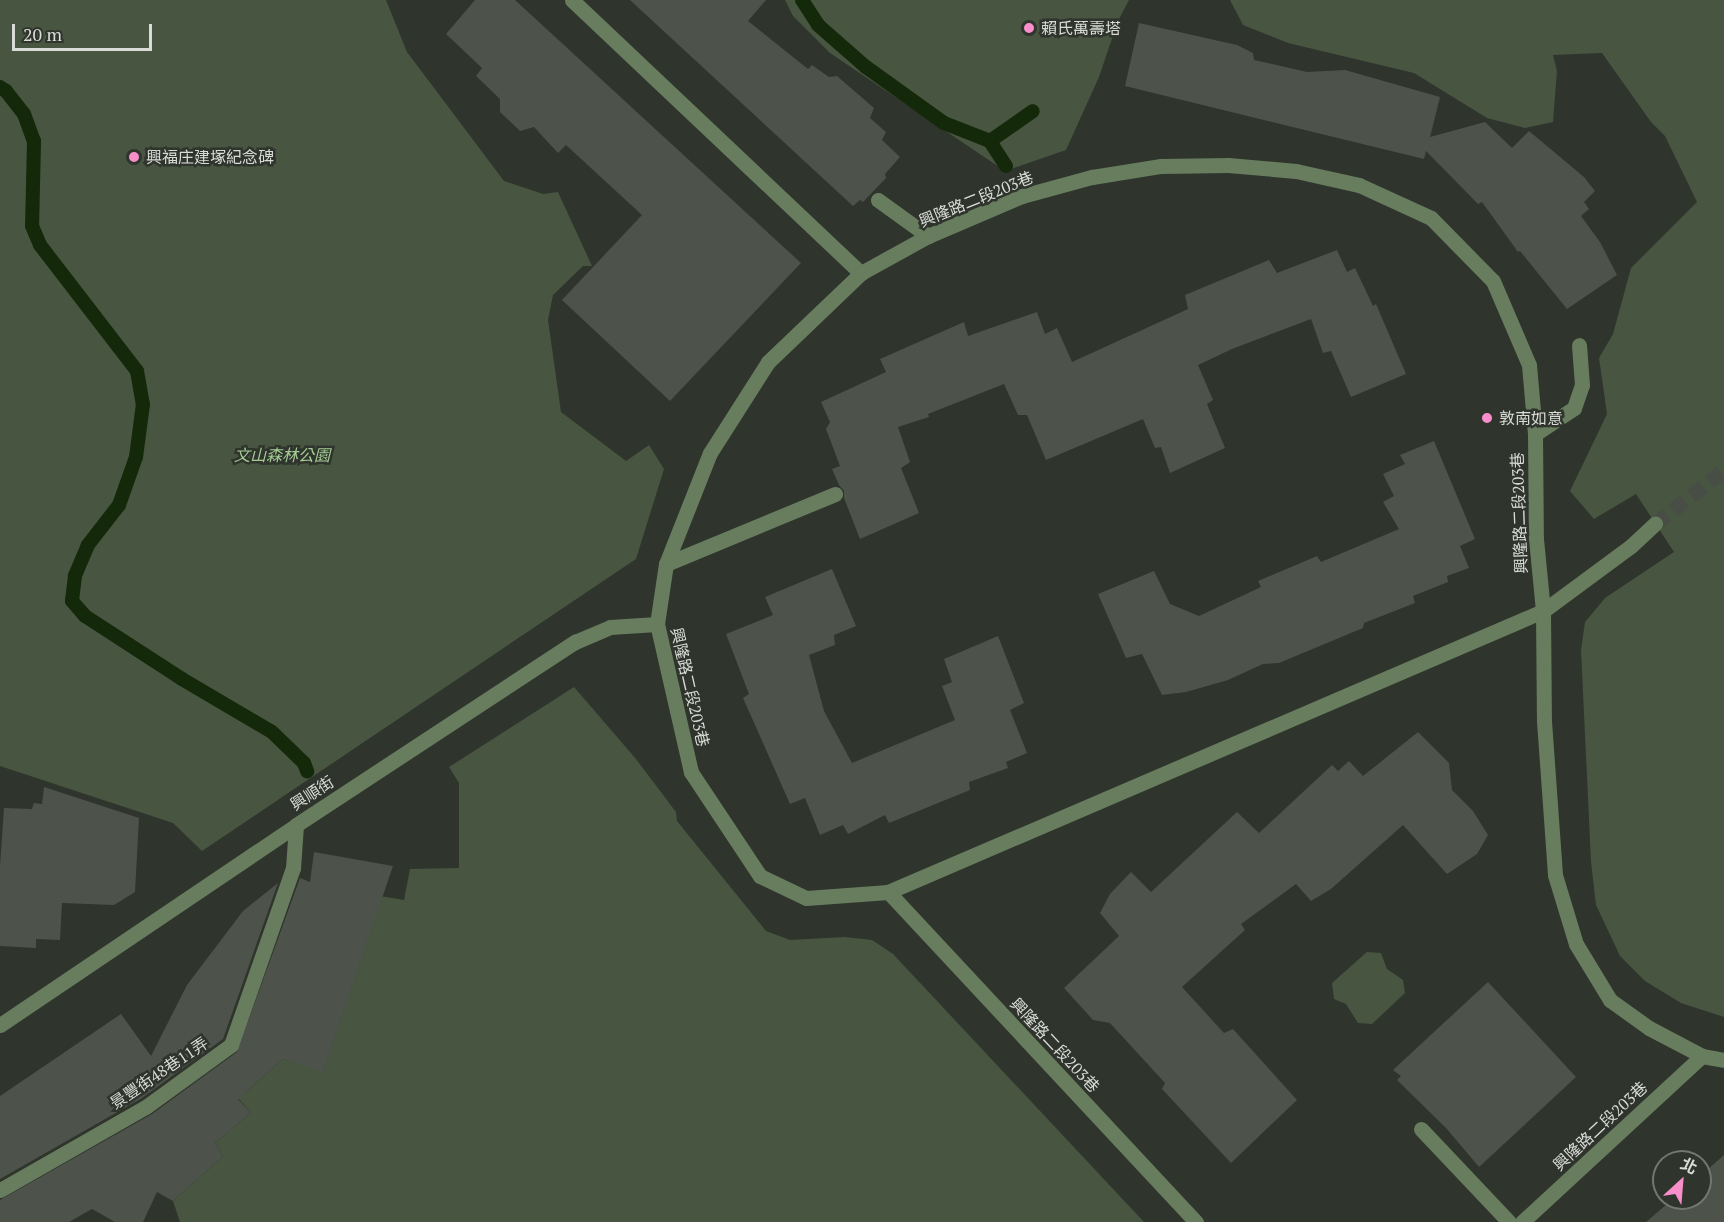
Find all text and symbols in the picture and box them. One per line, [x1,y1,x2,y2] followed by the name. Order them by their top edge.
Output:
[15,12,154,50] scale bar
[1041,18,1121,38] place label: 賴氏萬壽塔
[1022,21,1036,35] marker: 賴氏萬壽塔
[23,22,62,46] text: 20 m
[146,147,274,167] place label: 興福庄建塚紀念碑
[127,150,141,164] marker: 興福庄建塚紀念碑
[916,167,1036,231] street label: 興隆路二段203巷
[1499,408,1563,428] place label: 敦南如意
[1480,411,1494,425] marker: 敦南如意
[234,445,330,465] park label: 文山森林公園
[1507,452,1531,574] street label: 興隆路二段203巷
[667,626,713,748] street label: 興隆路二段203巷
[287,772,337,814] street label: 興順街
[1007,994,1103,1096] street label: 興隆路二段203巷
[106,1033,212,1113] street label: 景豐街48巷11弄
[1549,1078,1651,1174] street label: 興隆路二段203巷
[1652,1150,1712,1210] north arrow
[1677,1152,1701,1179] text: 北

